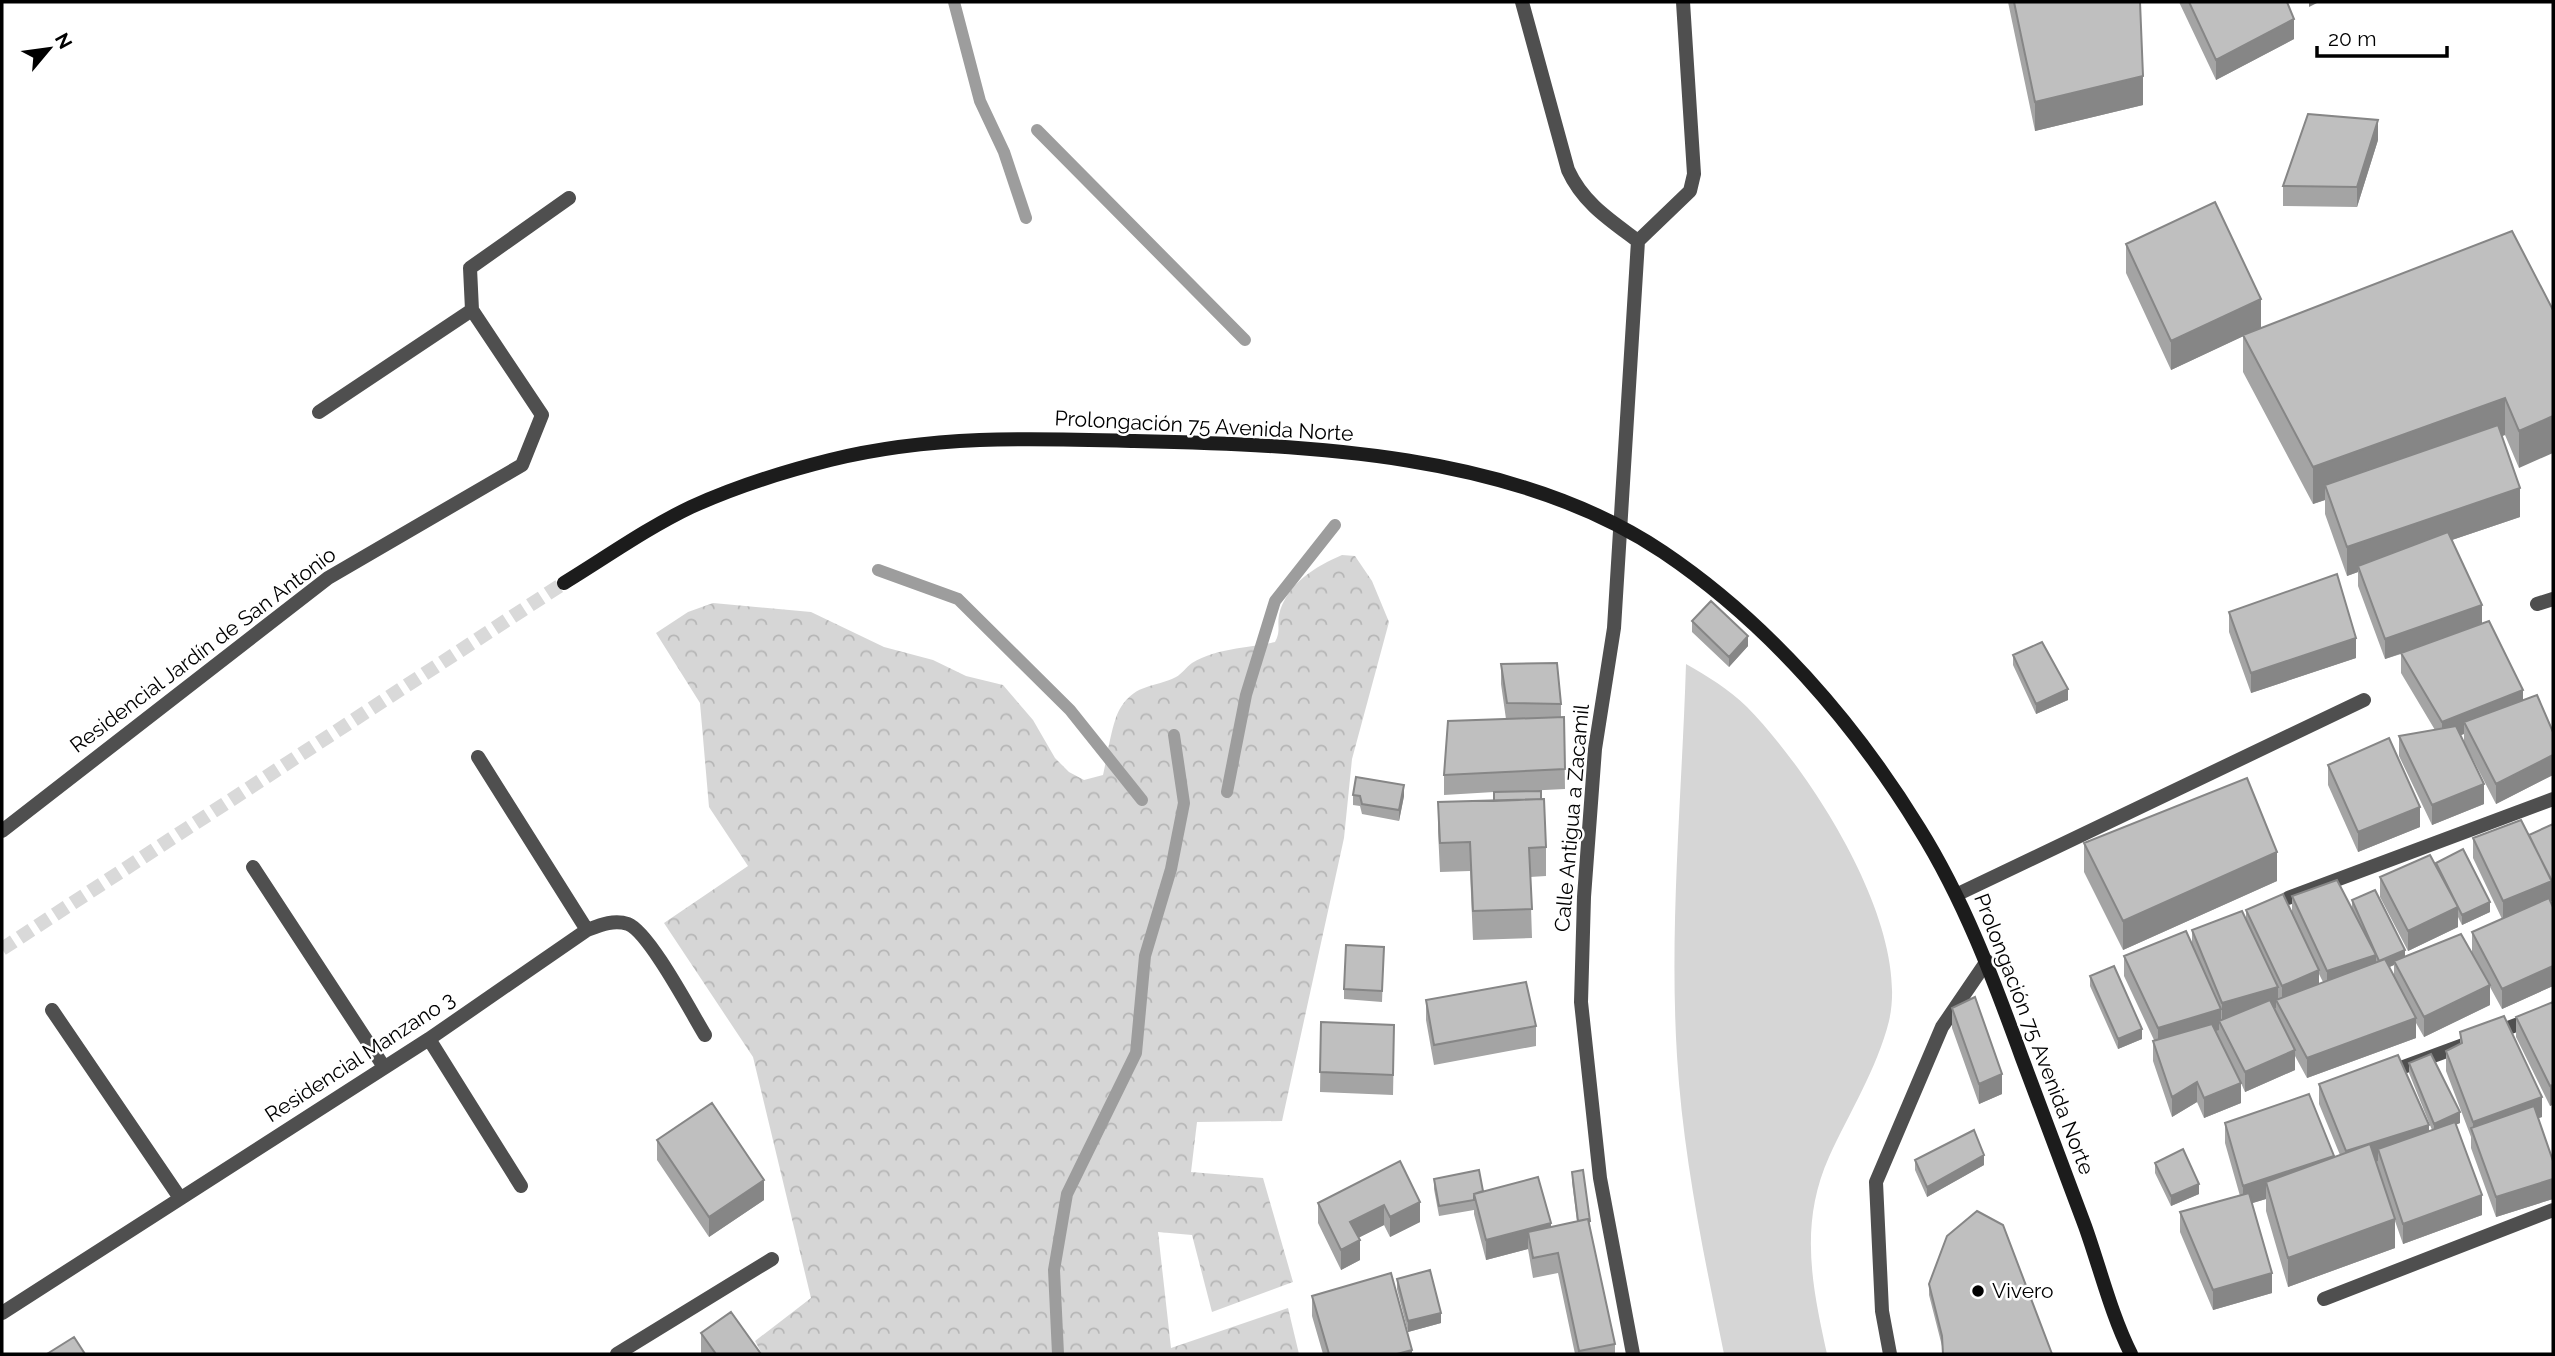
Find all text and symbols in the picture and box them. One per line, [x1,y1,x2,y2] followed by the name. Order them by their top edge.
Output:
[14,14,84,84] north arrow
[2317,14,2446,58] scale bar
[2328,26,2376,51] text: 20 m
[51,29,77,52] text: N
[1054,405,1354,446] street label: Prolongación 75 Avenida Norte
[65,542,340,758] street label: Residencial Jardín de San Antonio
[1549,703,1594,933] street label: Calle Antigua a Zacamil
[1969,890,2100,1178] street label: Prolongación 75 Avenida Norte
[260,986,459,1127] street label: Residencial Manzano 3
[1992,1278,2054,1303] place label: Vivero
[1970,1283,1986,1299] marker: Vivero

